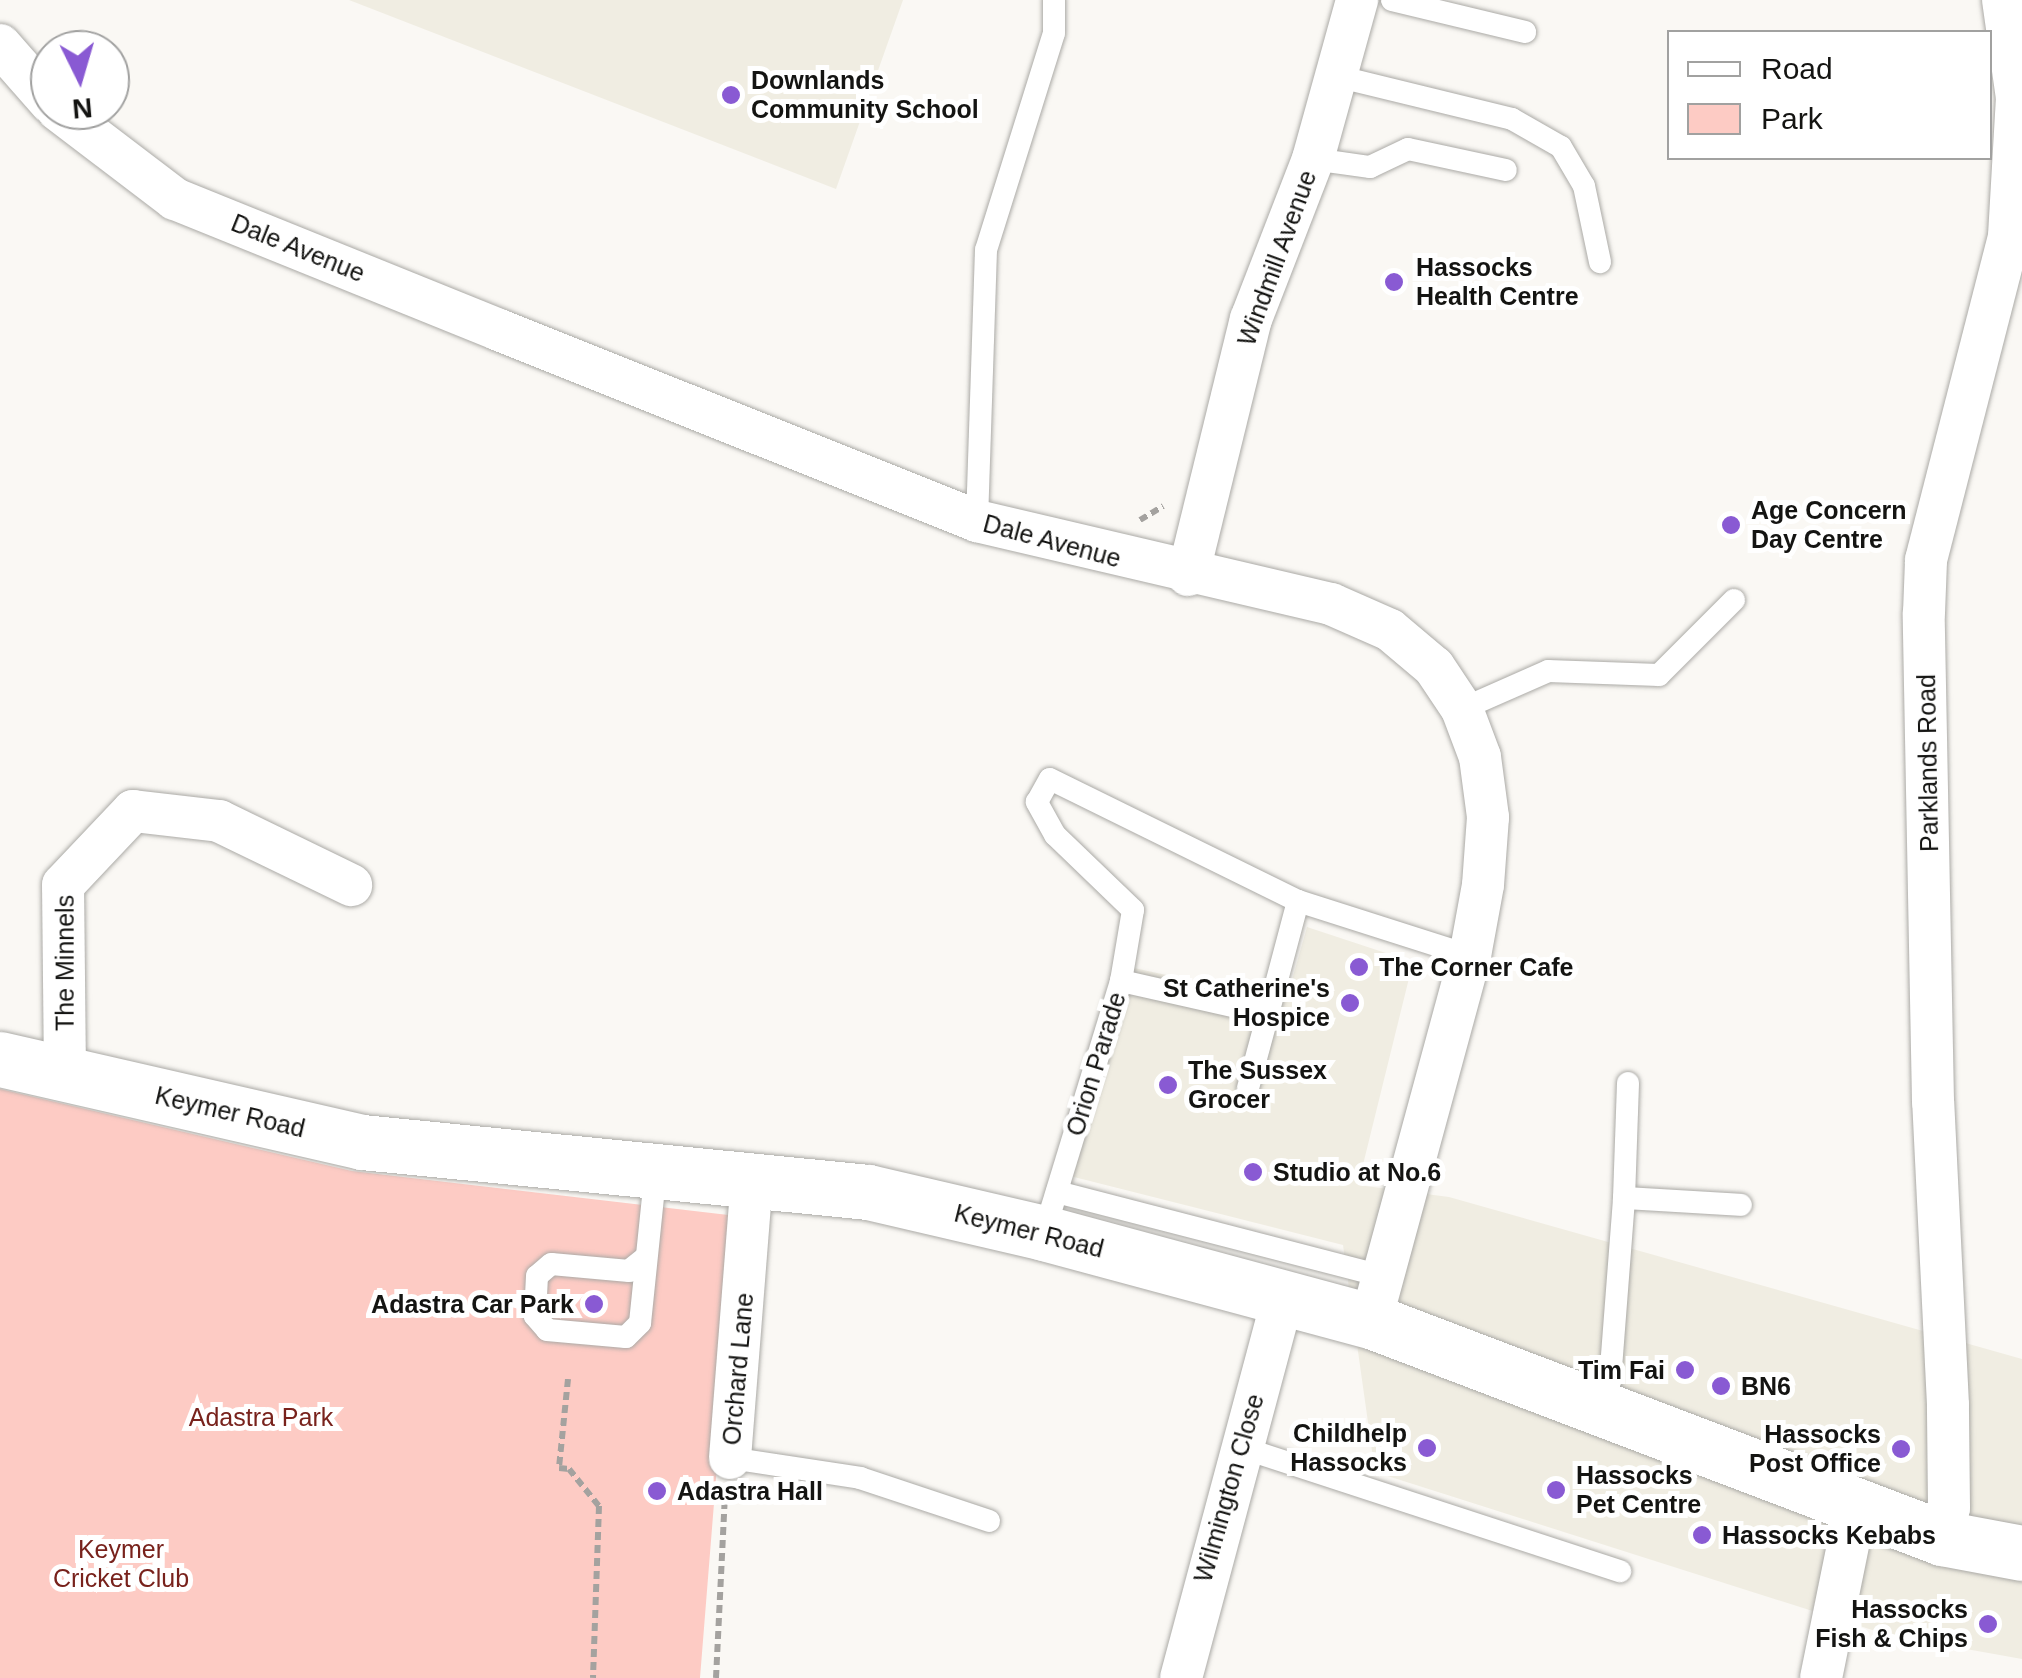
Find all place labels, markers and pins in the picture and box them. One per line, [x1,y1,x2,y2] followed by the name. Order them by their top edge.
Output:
[751,66,979,125] place label: Downlands Community School
[720,84,742,106] marker: Downlands Community School
[1416,253,1579,312] place label: Hassocks Health Centre
[1381,269,1407,295] marker: Hassocks Health Centre
[1751,496,1907,555] place label: Age Concern Day Centre
[1720,514,1742,536] marker: Age Concern Day Centre
[1379,952,1573,982] place label: The Corner Cafe
[1348,956,1370,978] marker: The Corner Cafe
[1163,974,1330,1033] place label: St Catherine's Hospice
[1339,992,1361,1014] marker: St Catherine's Hospice
[1188,1056,1327,1115] place label: The Sussex Grocer
[1157,1074,1179,1096] marker: The Sussex Grocer
[1273,1157,1441,1187] place label: Studio at No.6
[1242,1161,1264,1183] marker: Studio at No.6
[371,1289,574,1319] place label: Adastra Car Park
[583,1293,605,1315] marker: Adastra Car Park
[1578,1355,1665,1385] place label: Tim Fai
[1674,1359,1696,1381] marker: Tim Fai
[1741,1371,1791,1401] place label: BN6
[1710,1375,1732,1397] marker: BN6
[1290,1419,1407,1478] place label: Childhelp Hassocks
[1749,1420,1881,1479] place label: Hassocks Post Office
[1416,1437,1438,1459] marker: Childhelp Hassocks
[1890,1438,1912,1460] marker: Hassocks Post Office
[1576,1461,1701,1520] place label: Hassocks Pet Centre
[677,1476,823,1506] place label: Adastra Hall
[1545,1479,1567,1501] marker: Hassocks Pet Centre
[646,1480,668,1502] marker: Adastra Hall
[1722,1520,1936,1550] place label: Hassocks Kebabs
[1691,1524,1713,1546] marker: Hassocks Kebabs
[1815,1595,1968,1654] place label: Hassocks Fish & Chips
[1977,1613,1999,1635] marker: Hassocks Fish & Chips

